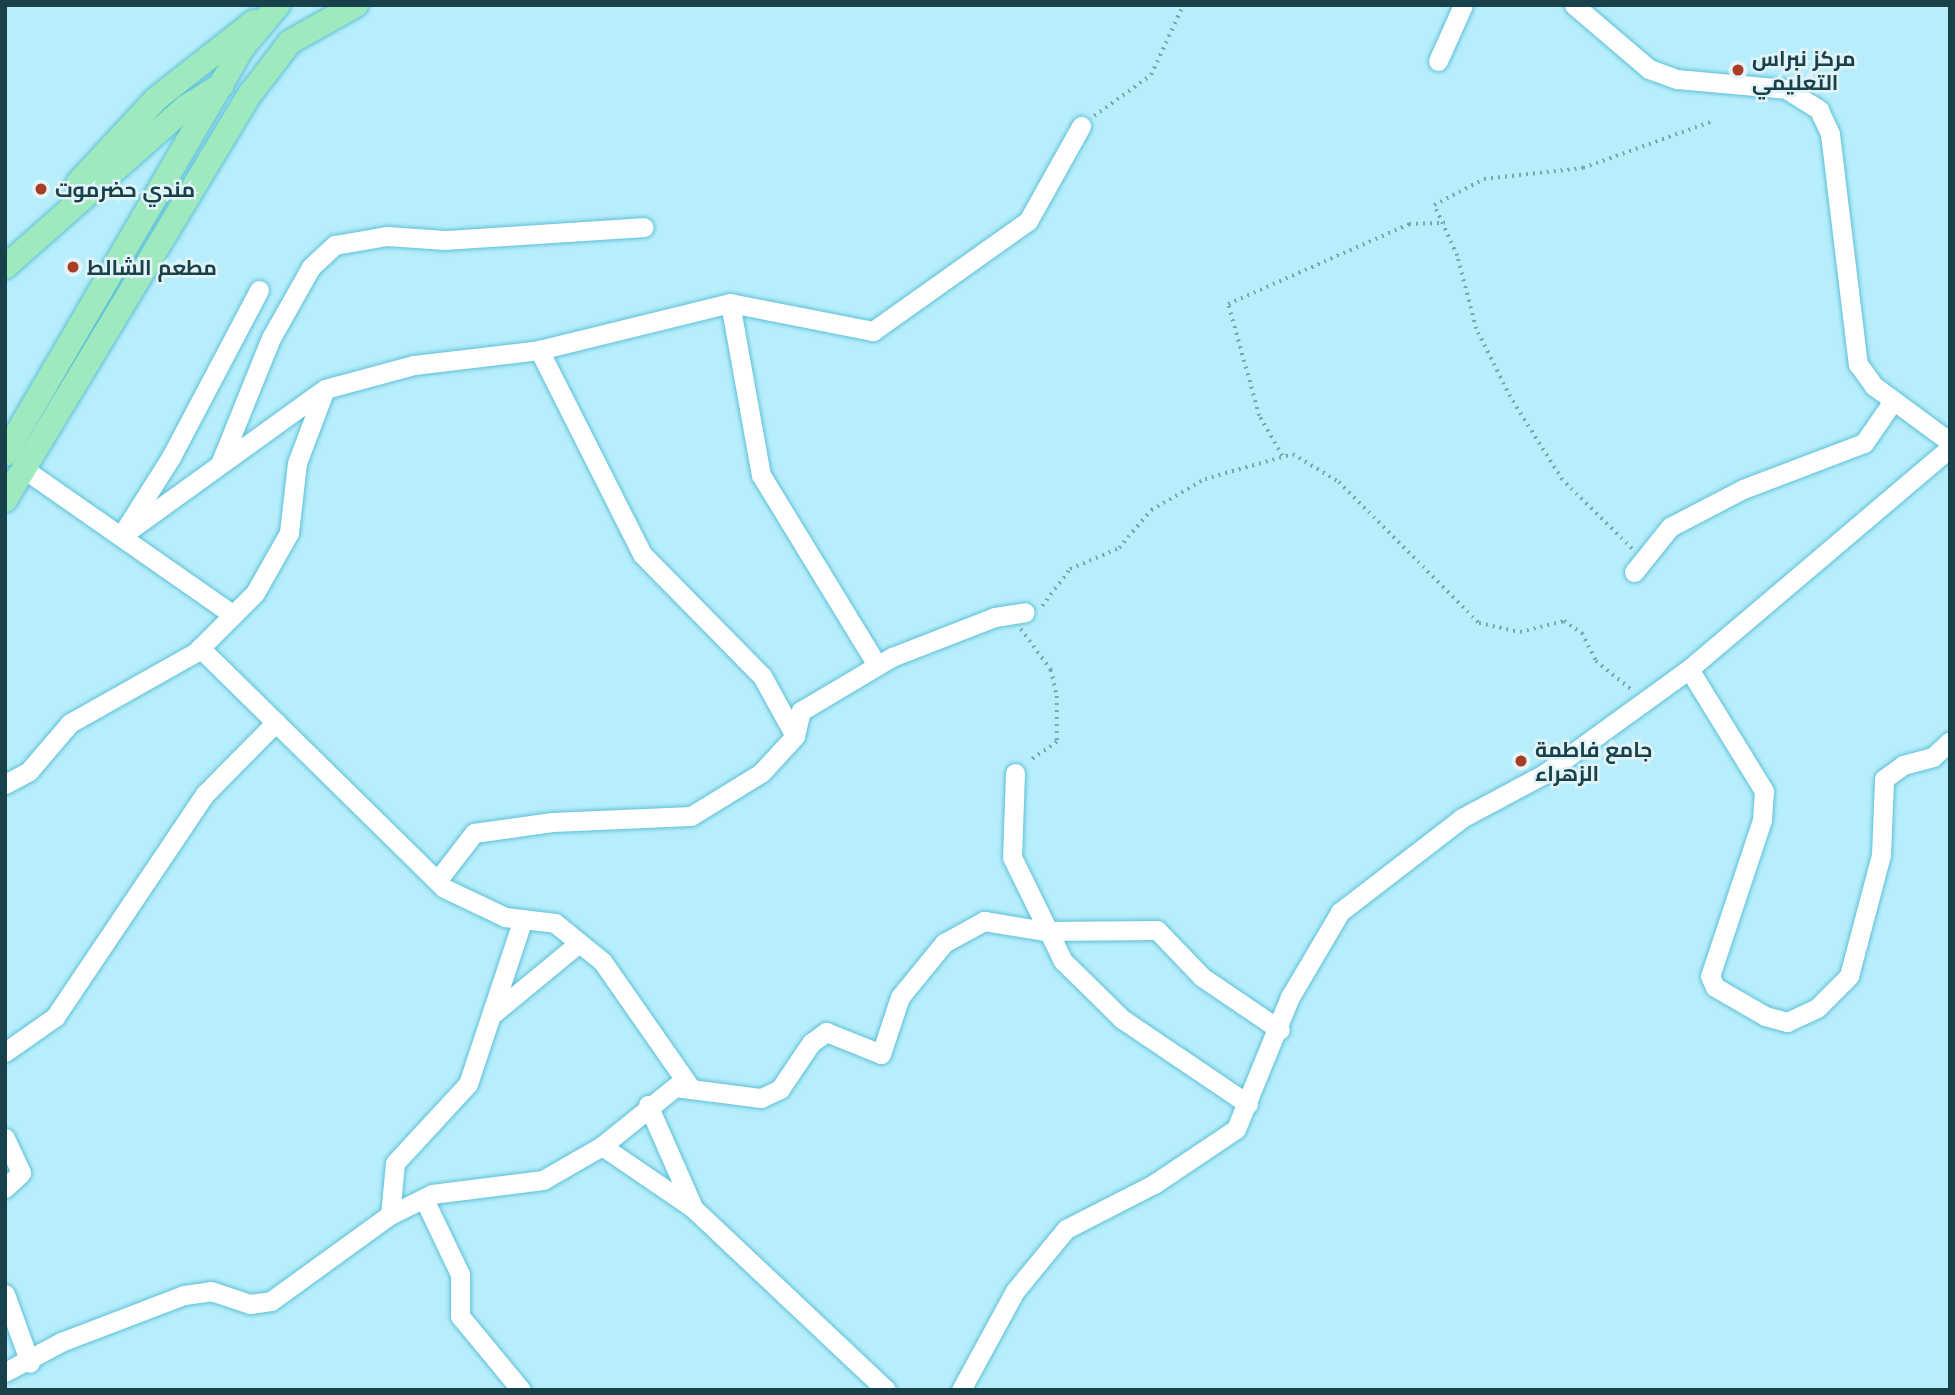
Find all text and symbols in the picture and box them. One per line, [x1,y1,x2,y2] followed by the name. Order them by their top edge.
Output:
[1752,45,1856,95] place label: مركز نبراس التعليمي
[1730,62,1746,78] marker: مركز نبراس التعليمي
[55,176,195,202] place label: مندي حضرموت
[33,181,49,197] marker: مندي حضرموت
[87,254,217,280] place label: مطعم الشالط
[65,259,81,275] marker: مطعم الشالط
[1535,736,1652,786] place label: جامع فاطمة الزهراء
[1513,753,1529,769] marker: جامع فاطمة الزهراء

